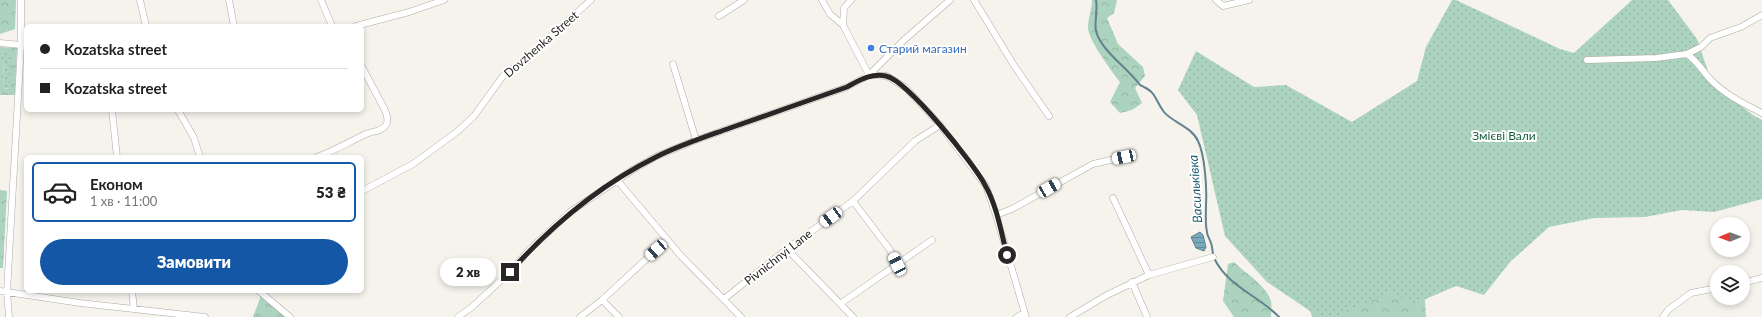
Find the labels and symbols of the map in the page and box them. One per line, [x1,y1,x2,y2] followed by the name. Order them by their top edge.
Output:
[501,7,582,80] street label: Dovzhenka Street
[879,41,967,56] place label: Старий магазин
[866,43,876,53] marker: Старий магазин
[1472,128,1536,143] park label: Змієві Вали
[1111,149,1137,165] car
[1185,154,1205,224] water label: Васильківка
[1036,177,1062,199] car
[818,205,844,229] car
[1710,217,1750,257] north arrow
[741,226,815,288] street label: Pivnichnyi Lane
[643,238,669,262] car
[998,246,1016,264] route start
[886,251,908,277] car
[440,258,496,286] callout: 2 хв
[501,263,519,281] route end

